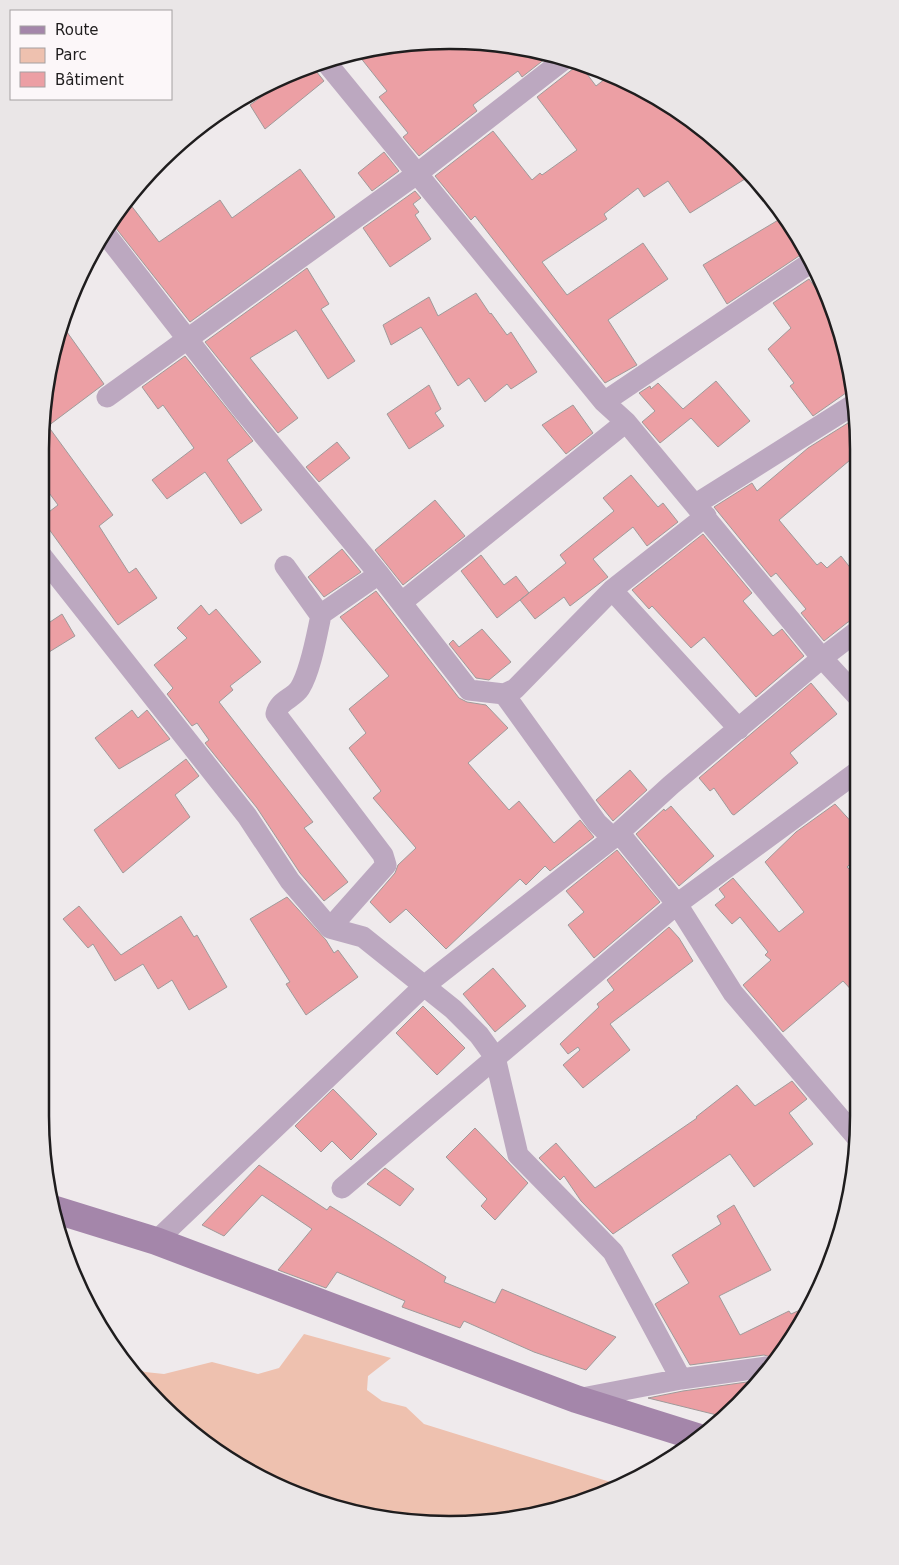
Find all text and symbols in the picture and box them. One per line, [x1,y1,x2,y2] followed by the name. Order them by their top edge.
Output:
[10,10,172,100] legend
[55,21,99,39] text: Route
[55,46,87,64] text: Parc
[55,71,124,89] text: Bâtiment

